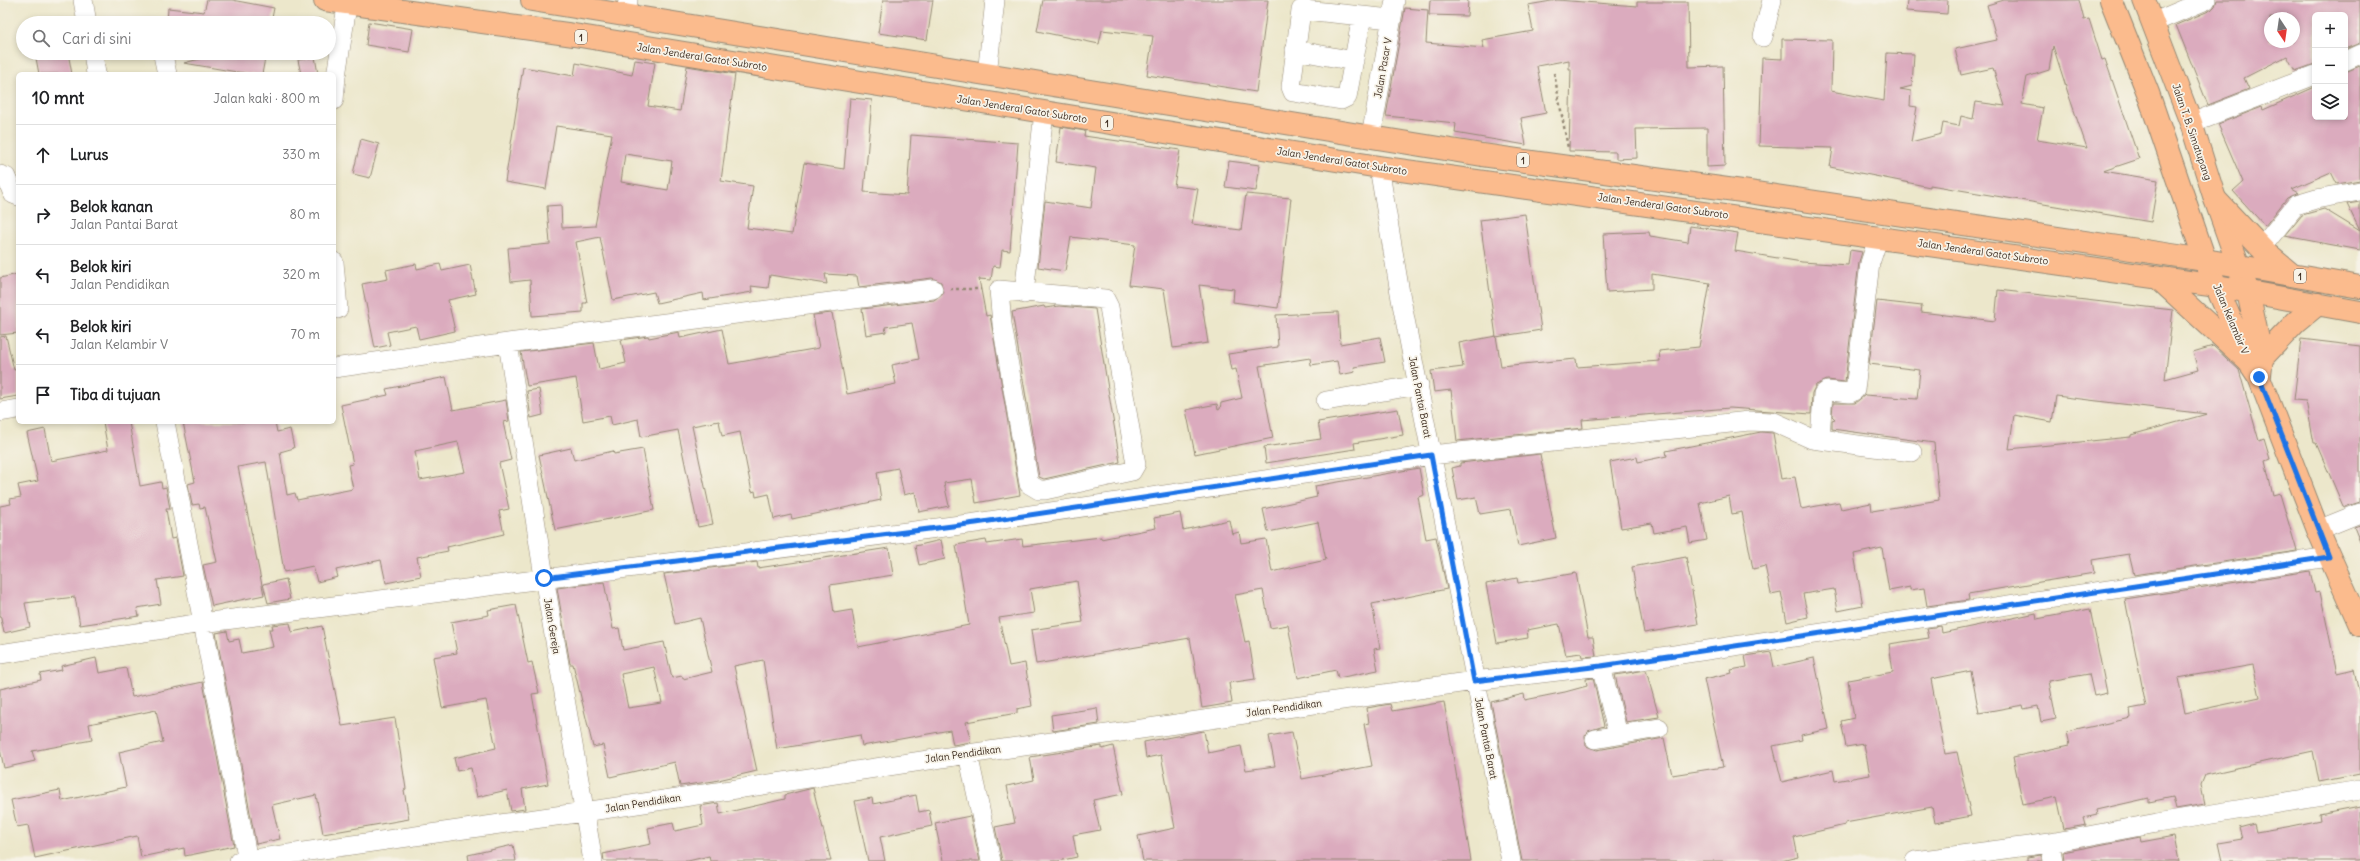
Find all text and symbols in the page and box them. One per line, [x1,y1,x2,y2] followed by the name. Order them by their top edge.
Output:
[2264,12,2300,48] north arrow
[2312,12,2348,120] map controls
[2312,12,2348,48] button: +
[16,16,336,60] search box
[30,27,52,49] icon: search
[62,29,131,48] text: Cari di sini
[575,30,587,44] road number: 1
[1371,37,1395,99] street label: Jalan Pasar V
[636,40,768,74] street label: Jalan Jenderal Gatot Subroto
[2312,48,2348,84] button: −
[2169,82,2215,182] street label: Jalan T. B. Simatupang
[2312,84,2348,120] button: layers
[32,87,84,109] text: 10 mnt
[213,90,320,107] text: Jalan kaki · 800 m
[956,92,1088,126] street label: Jalan Jenderal Gatot Subroto
[1101,116,1113,130] road number: 1
[32,144,54,166] icon: ahead
[1276,144,1408,178] street label: Jalan Jenderal Gatot Subroto
[70,145,108,164] text: Lurus
[282,146,320,163] text: 330 m
[1517,153,1529,167] road number: 1
[1597,190,1729,222] street label: Jalan Jenderal Gatot Subroto
[70,197,153,216] text: Belok kanan
[32,204,54,226] icon: right
[289,206,320,223] text: 80 m
[70,216,178,233] text: Jalan Pantai Barat
[1917,236,2049,268] street label: Jalan Jenderal Gatot Subroto
[70,257,131,276] text: Belok kiri
[32,264,54,286] icon: left
[282,266,320,283] text: 320 m
[2294,269,2306,283] road number: 1
[70,276,169,293] text: Jalan Pendidikan
[2210,282,2252,356] street label: Jalan Kelambir V
[70,317,131,336] text: Belok kiri
[32,324,54,346] icon: left
[291,326,320,343] text: 70 m
[70,336,168,353] text: Jalan Kelambir V
[1406,355,1434,440] street label: Jalan Pantai Barat
[2250,368,2268,386] route end
[32,384,54,406] icon: arrive
[70,385,160,404] text: Tiba di tujuan
[535,569,553,587] route start
[541,597,563,655] street label: Jalan Gereja
[1245,696,1323,720] street label: Jalan Pendidikan
[1472,696,1500,781] street label: Jalan Pantai Barat
[924,742,1002,766] street label: Jalan Pendidikan
[604,791,682,815] street label: Jalan Pendidikan

